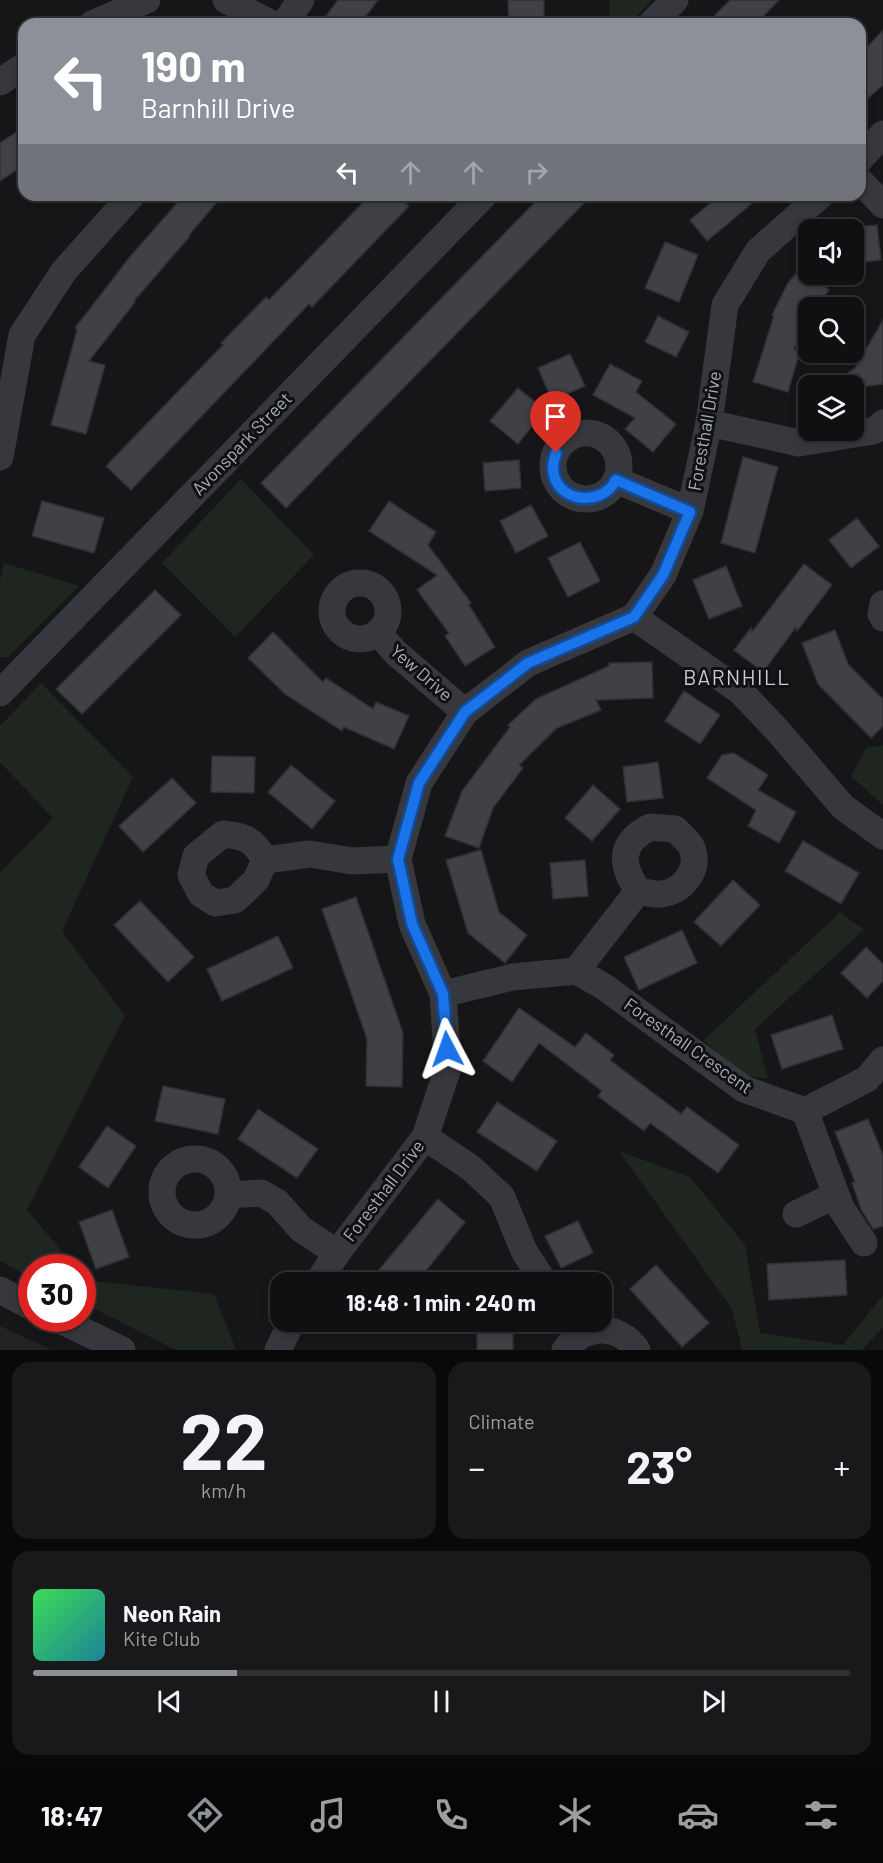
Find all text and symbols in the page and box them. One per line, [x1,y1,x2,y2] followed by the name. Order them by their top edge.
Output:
[141,40,246,90] text: 190 m
[42,42,120,120] icon: left
[141,91,295,123] text: Barnhill Drive
[331,156,364,189] icon: left
[394,156,427,189] icon: ahead
[457,156,490,189] icon: ahead
[520,156,553,189] icon: right
[798,219,864,441] map controls
[798,219,864,285] button: sound
[798,297,864,363] button: search
[683,369,725,492] street label: Foresthall Drive
[798,375,864,441] button: layers
[187,387,296,499] street label: Avonspark Street
[530,391,581,453] pin
[539,400,572,433] icon: arrive
[386,639,457,705] street label: Yew Drive
[683,664,791,689] district label: BARNHILL
[620,993,757,1098] street label: Foresthall Crescent
[415,1017,479,1081] position arrow
[338,1135,428,1245] street label: Foresthall Drive
[18,1254,96,1332] speed limit sign: 30
[346,1289,536,1315] text: 18:48 · 1 min · 240 m
[180,1392,267,1486] text: 22
[469,1409,535,1433] text: Climate
[626,1439,692,1493] text: 23°
[469,1447,485,1487] text: −
[833,1447,850,1487] text: +
[201,1478,246,1502] text: km/h
[123,1600,221,1626] text: Neon Rain
[123,1626,200,1650] text: Kite Club
[153,1685,186,1718] icon: previous
[425,1685,458,1718] icon: pause
[697,1685,730,1718] icon: next
[184,1794,226,1836] icon: directions
[307,1794,349,1836] icon: music
[430,1794,472,1836] icon: phone
[554,1794,596,1836] icon: climate
[677,1794,719,1836] icon: car
[800,1794,842,1836] icon: filters
[41,1799,102,1831] text: 18:47

